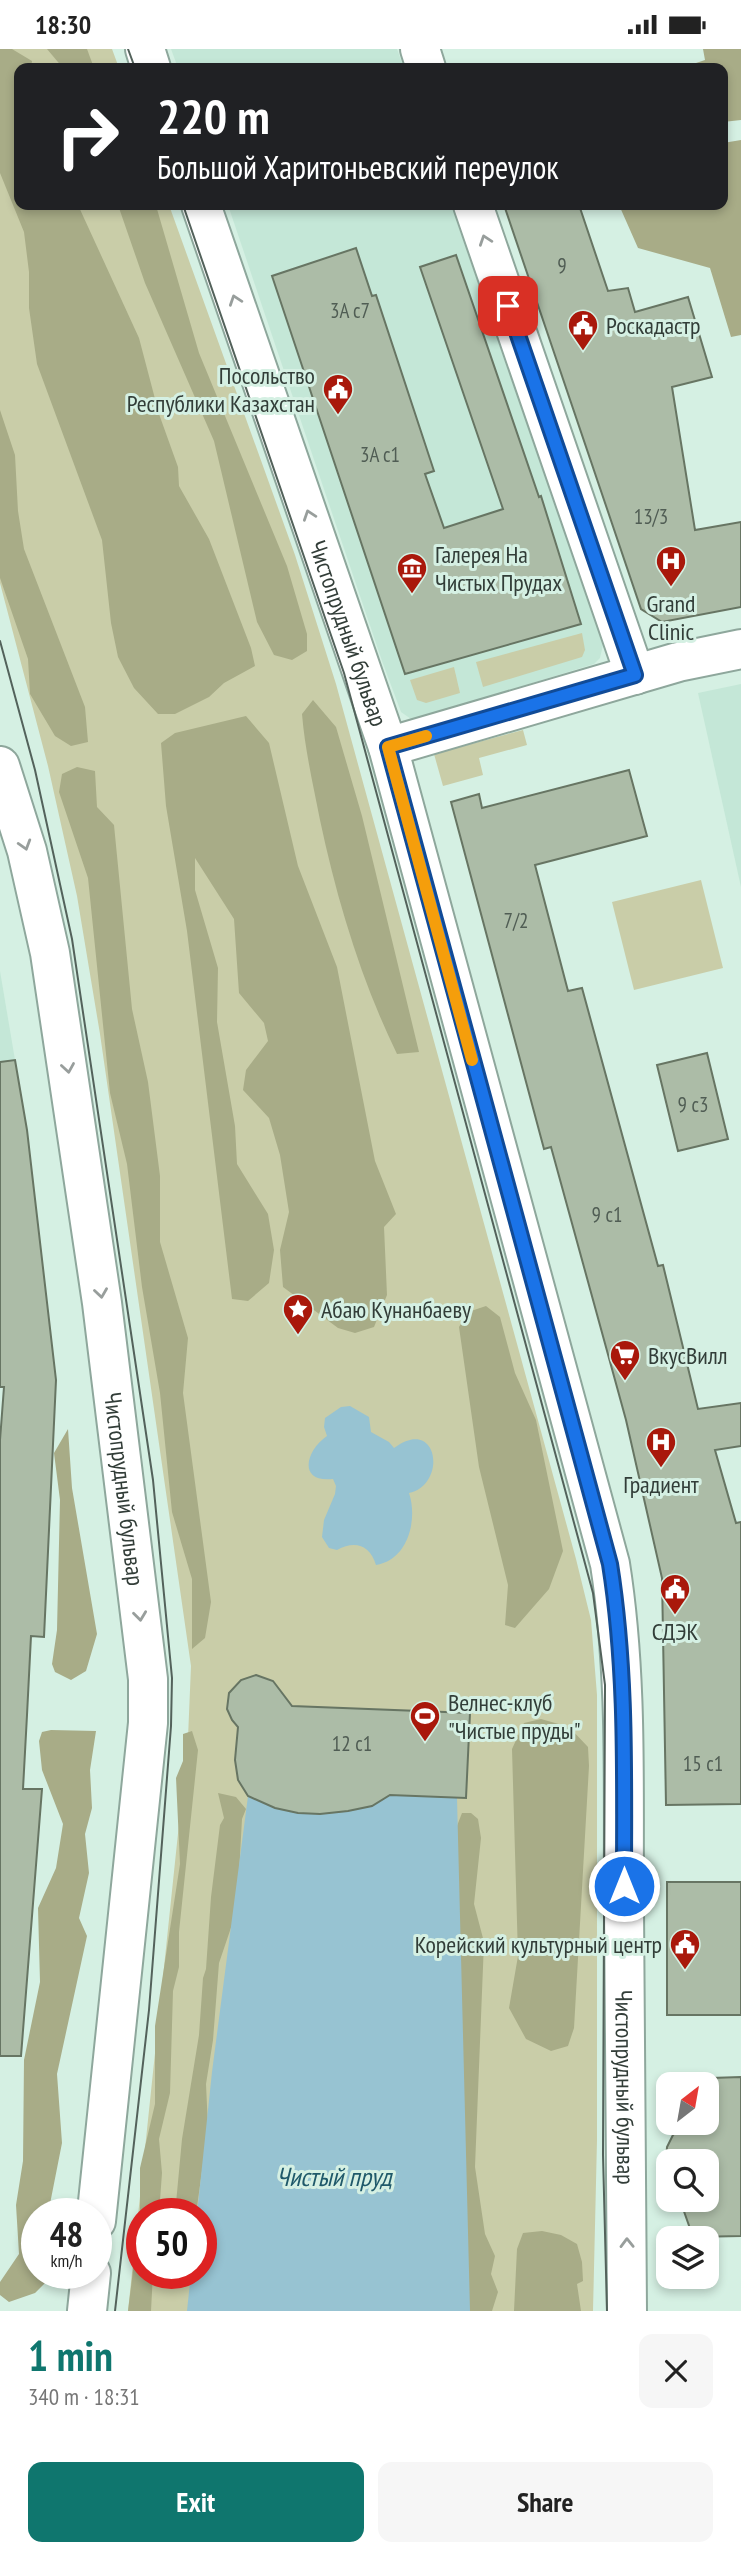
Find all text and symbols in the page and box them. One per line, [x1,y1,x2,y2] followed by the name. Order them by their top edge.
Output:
[35,8,91,41] text: 18:30
[157,84,270,148] text: 220 m
[42,91,133,182] icon: right
[157,146,559,188] text: Большой Харитоньевский переулок
[479,234,493,246] one-way arrow
[557,252,567,279] house number: 9
[478,276,538,336] pin
[489,287,527,325] icon: arrive
[229,295,243,307] one-way arrow
[330,297,370,324] house number: 3А с7
[566,308,600,352] public building icon: Роскадастр
[606,310,701,341] place label: Роскадастр
[127,360,315,419] place label: Посольство Республики Казахстан
[321,372,355,416] public building icon: Посольство Республики Казахстан
[360,441,400,468] house number: 3А с1
[634,503,668,530] house number: 13/3
[303,510,317,522] one-way arrow
[302,536,395,730] street label: Чистопрудный бульвар
[435,539,562,598] place label: Галерея На Чистых Прудах
[654,544,688,588] hospital icon: Grand Clinic
[395,551,429,595] museum icon: Галерея На Чистых Прудах
[647,588,695,647] place label: Grand Clinic
[16,839,31,851] one-way arrow
[503,907,529,934] house number: 7/2
[60,1062,75,1074] one-way arrow
[678,1091,708,1118] house number: 9 с3
[592,1201,622,1228] house number: 9 с1
[93,1287,108,1299] one-way arrow
[281,1292,315,1336] place icon: Абаю Кунанбаеву
[321,1294,471,1325] place label: Абаю Кунанбаеву
[608,1338,642,1382] supermarket icon: ВкусВилл
[648,1340,727,1371] place label: ВкусВилл
[98,1391,152,1587] street label: Чистопрудный бульвар
[644,1425,678,1469] hospital icon: Градиент
[623,1469,699,1500] place label: Градиент
[658,1572,692,1616] public building icon: СДЭК
[133,1610,148,1622] one-way arrow
[652,1616,698,1647] place label: СДЭК
[448,1687,581,1746] place label: Велнес-клуб "Чистые пруды"
[408,1699,442,1743] sports icon: Велнес-клуб "Чистые пруды"
[332,1730,372,1757] house number: 12 с1
[683,1750,723,1777] house number: 15 с1
[587,1849,661,1923] position arrow
[668,1927,702,1971] public building icon: Корейский культурный центр
[415,1929,662,1960] place label: Корейский культурный центр
[609,1990,642,2185] street label: Чистопрудный бульвар
[656,2072,719,2135] north arrow
[656,2072,719,2289] map controls
[656,2149,719,2212] button: search
[276,2160,393,2193] water label: Чистый пруд
[126,2198,217,2289] speed limit sign: 50
[50,2211,83,2257] text: 48
[656,2226,719,2289] button: layers
[619,2237,634,2248] one-way arrow
[51,2249,82,2272] text: km/h
[28,2328,113,2383] text: 1 min
[639,2334,713,2408] button: close
[28,2382,140,2411] text: 340 m · 18:31
[28,2462,364,2542] button: Exit
[378,2462,713,2542] button: Share

